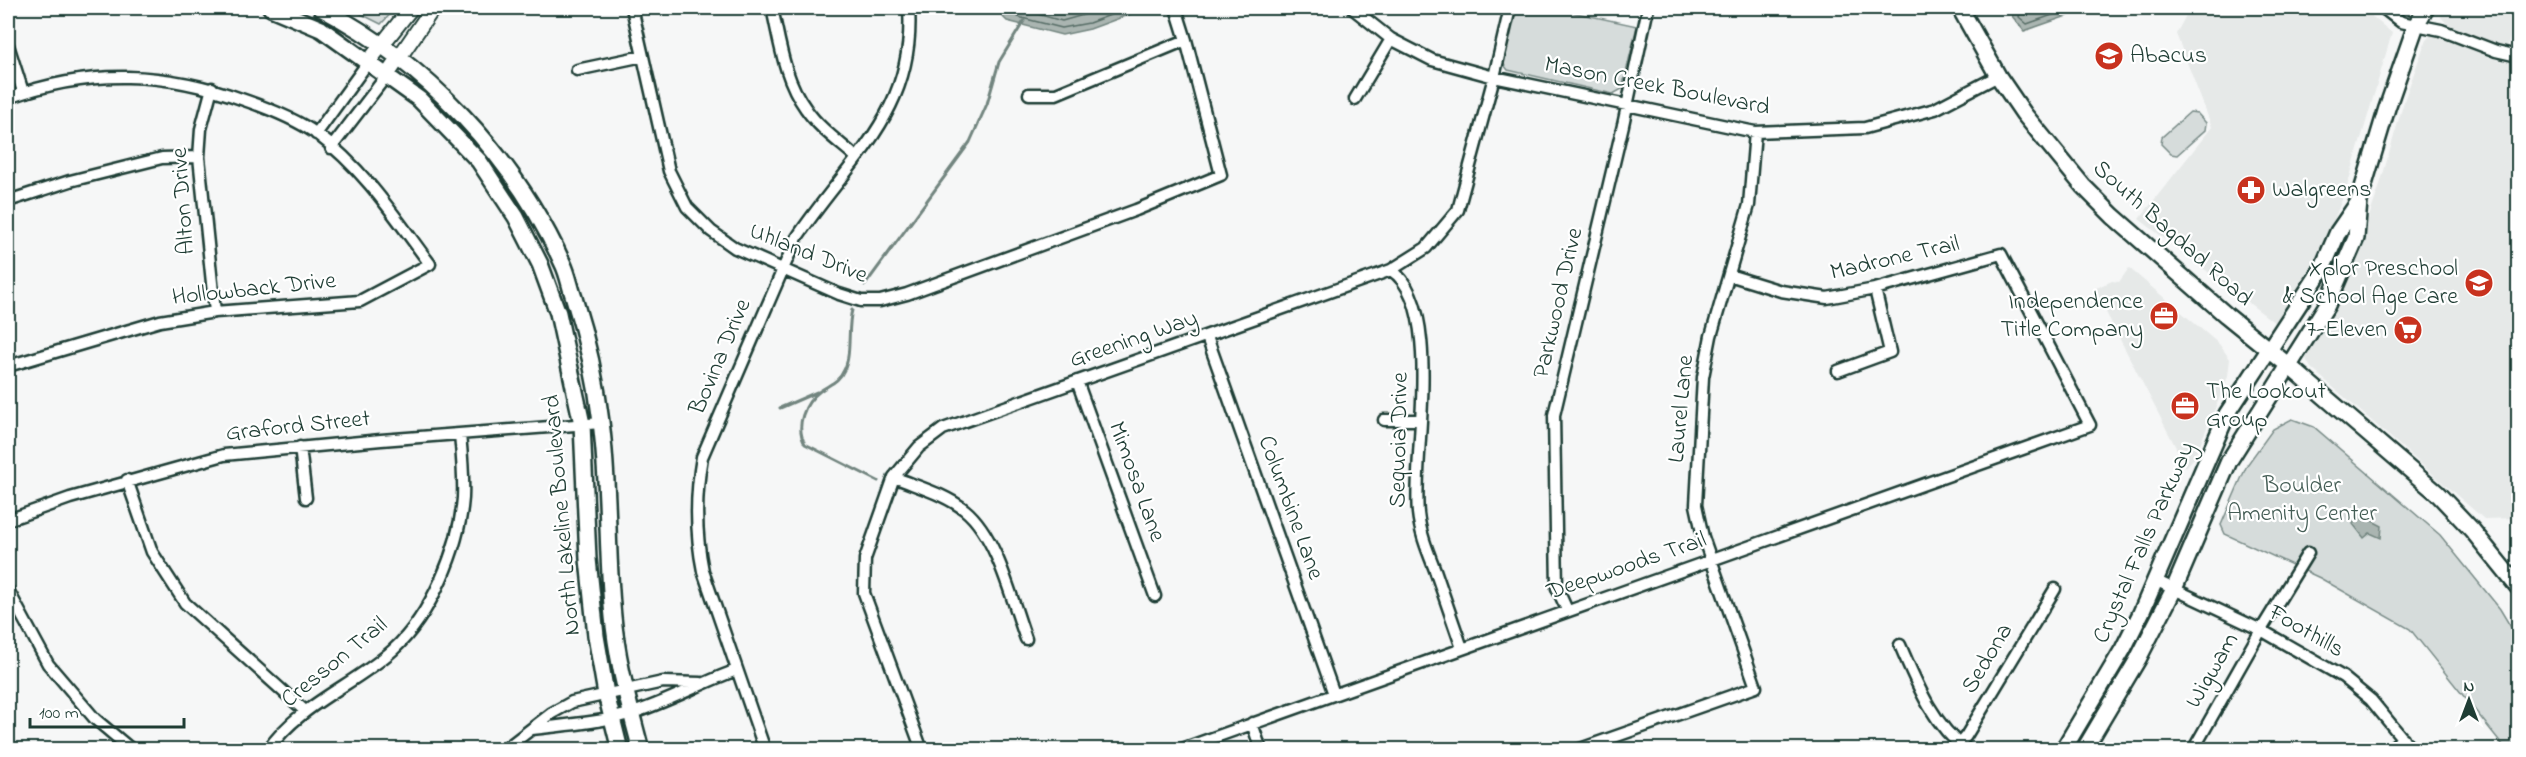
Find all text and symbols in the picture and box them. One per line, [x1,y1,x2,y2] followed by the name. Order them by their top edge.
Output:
[2130,39,2207,74] place label: Abacus
[2093,40,2125,72] school or university icon: Abacus
[1541,48,1773,126] street label: Mason Creek Boulevard
[163,146,205,256] street label: Alton Drive
[2084,152,2260,316] street label: South Bagdad Road
[2272,173,2371,208] place label: Walgreens
[2235,174,2267,206] pharmacy icon: Walgreens
[743,214,873,294] street label: Uhland Drive
[1525,224,1593,382] street label: Parkwood Drive
[1827,227,1963,291] street label: Madrone Trail
[2283,252,2458,315] place label: Xplor Preschool & School Age Care
[170,264,338,316] street label: Hollowback Drive
[2463,267,2495,299] school or university icon: Xplor Preschool & School Age Care
[2001,285,2143,349] place label: Independence Title Company
[680,293,761,421] street label: Bovina Drive
[2148,300,2180,332] office icon: Independence Title Company
[1065,302,1203,379] street label: Greening Way
[2306,313,2387,348] place label: 7-Eleven
[2392,314,2424,346] supermarket icon: 7-Eleven
[1660,353,1704,464] street label: Laurel Lane
[1381,372,1419,508] street label: Sequoia Drive
[2206,375,2326,438] place label: The Lookout Group
[2169,390,2201,422] office icon: The Lookout Group
[535,393,591,637] street label: North Lakeline Boulevard
[224,402,372,452] street label: Graford Street
[1098,417,1174,547] street label: Mimosa Lane
[1248,431,1332,585] street label: Columbine Lane
[2085,437,2206,650] street label: Crystal Falls Parkway
[2227,469,2377,533] park label: Boulder Amenity Center
[1541,523,1712,611] street label: Deepwoods Trail
[2261,596,2350,668] street label: Foothills
[274,609,396,717] street label: Cresson Trail
[1953,617,2023,701] street label: Sedona
[2177,627,2249,715] street label: Wigwam
[2439,670,2499,730] north arrow
[2464,675,2475,699] text: N
[30,691,184,729] scale bar
[39,701,79,727] text: 100 m

